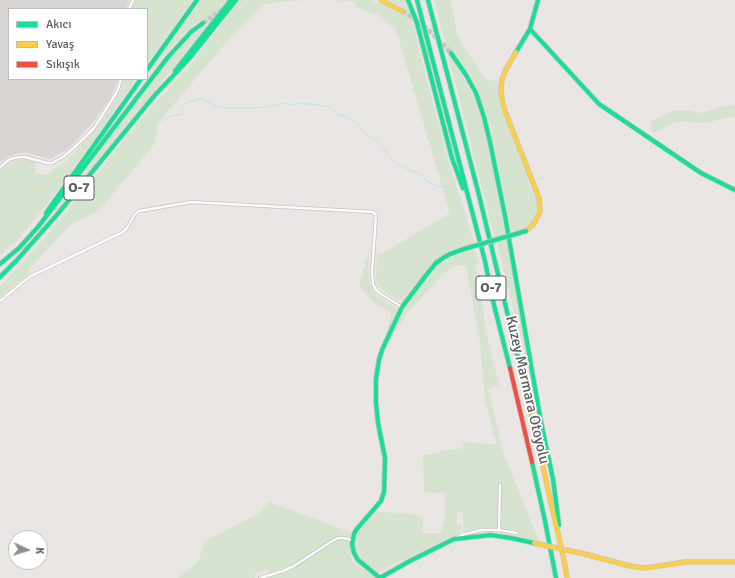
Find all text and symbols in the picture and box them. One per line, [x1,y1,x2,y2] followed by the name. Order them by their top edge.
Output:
[8,8,148,80] legend
[46,17,72,32] text: Akıcı
[46,37,74,52] text: Yavaş
[46,57,80,72] text: Sıkışık
[64,176,94,200] road number: O-7
[476,276,506,300] road number: O-7
[501,314,553,466] street label: Kuzey Marmara Otoyolu
[8,530,48,570] north arrow
[33,547,46,555] text: K

